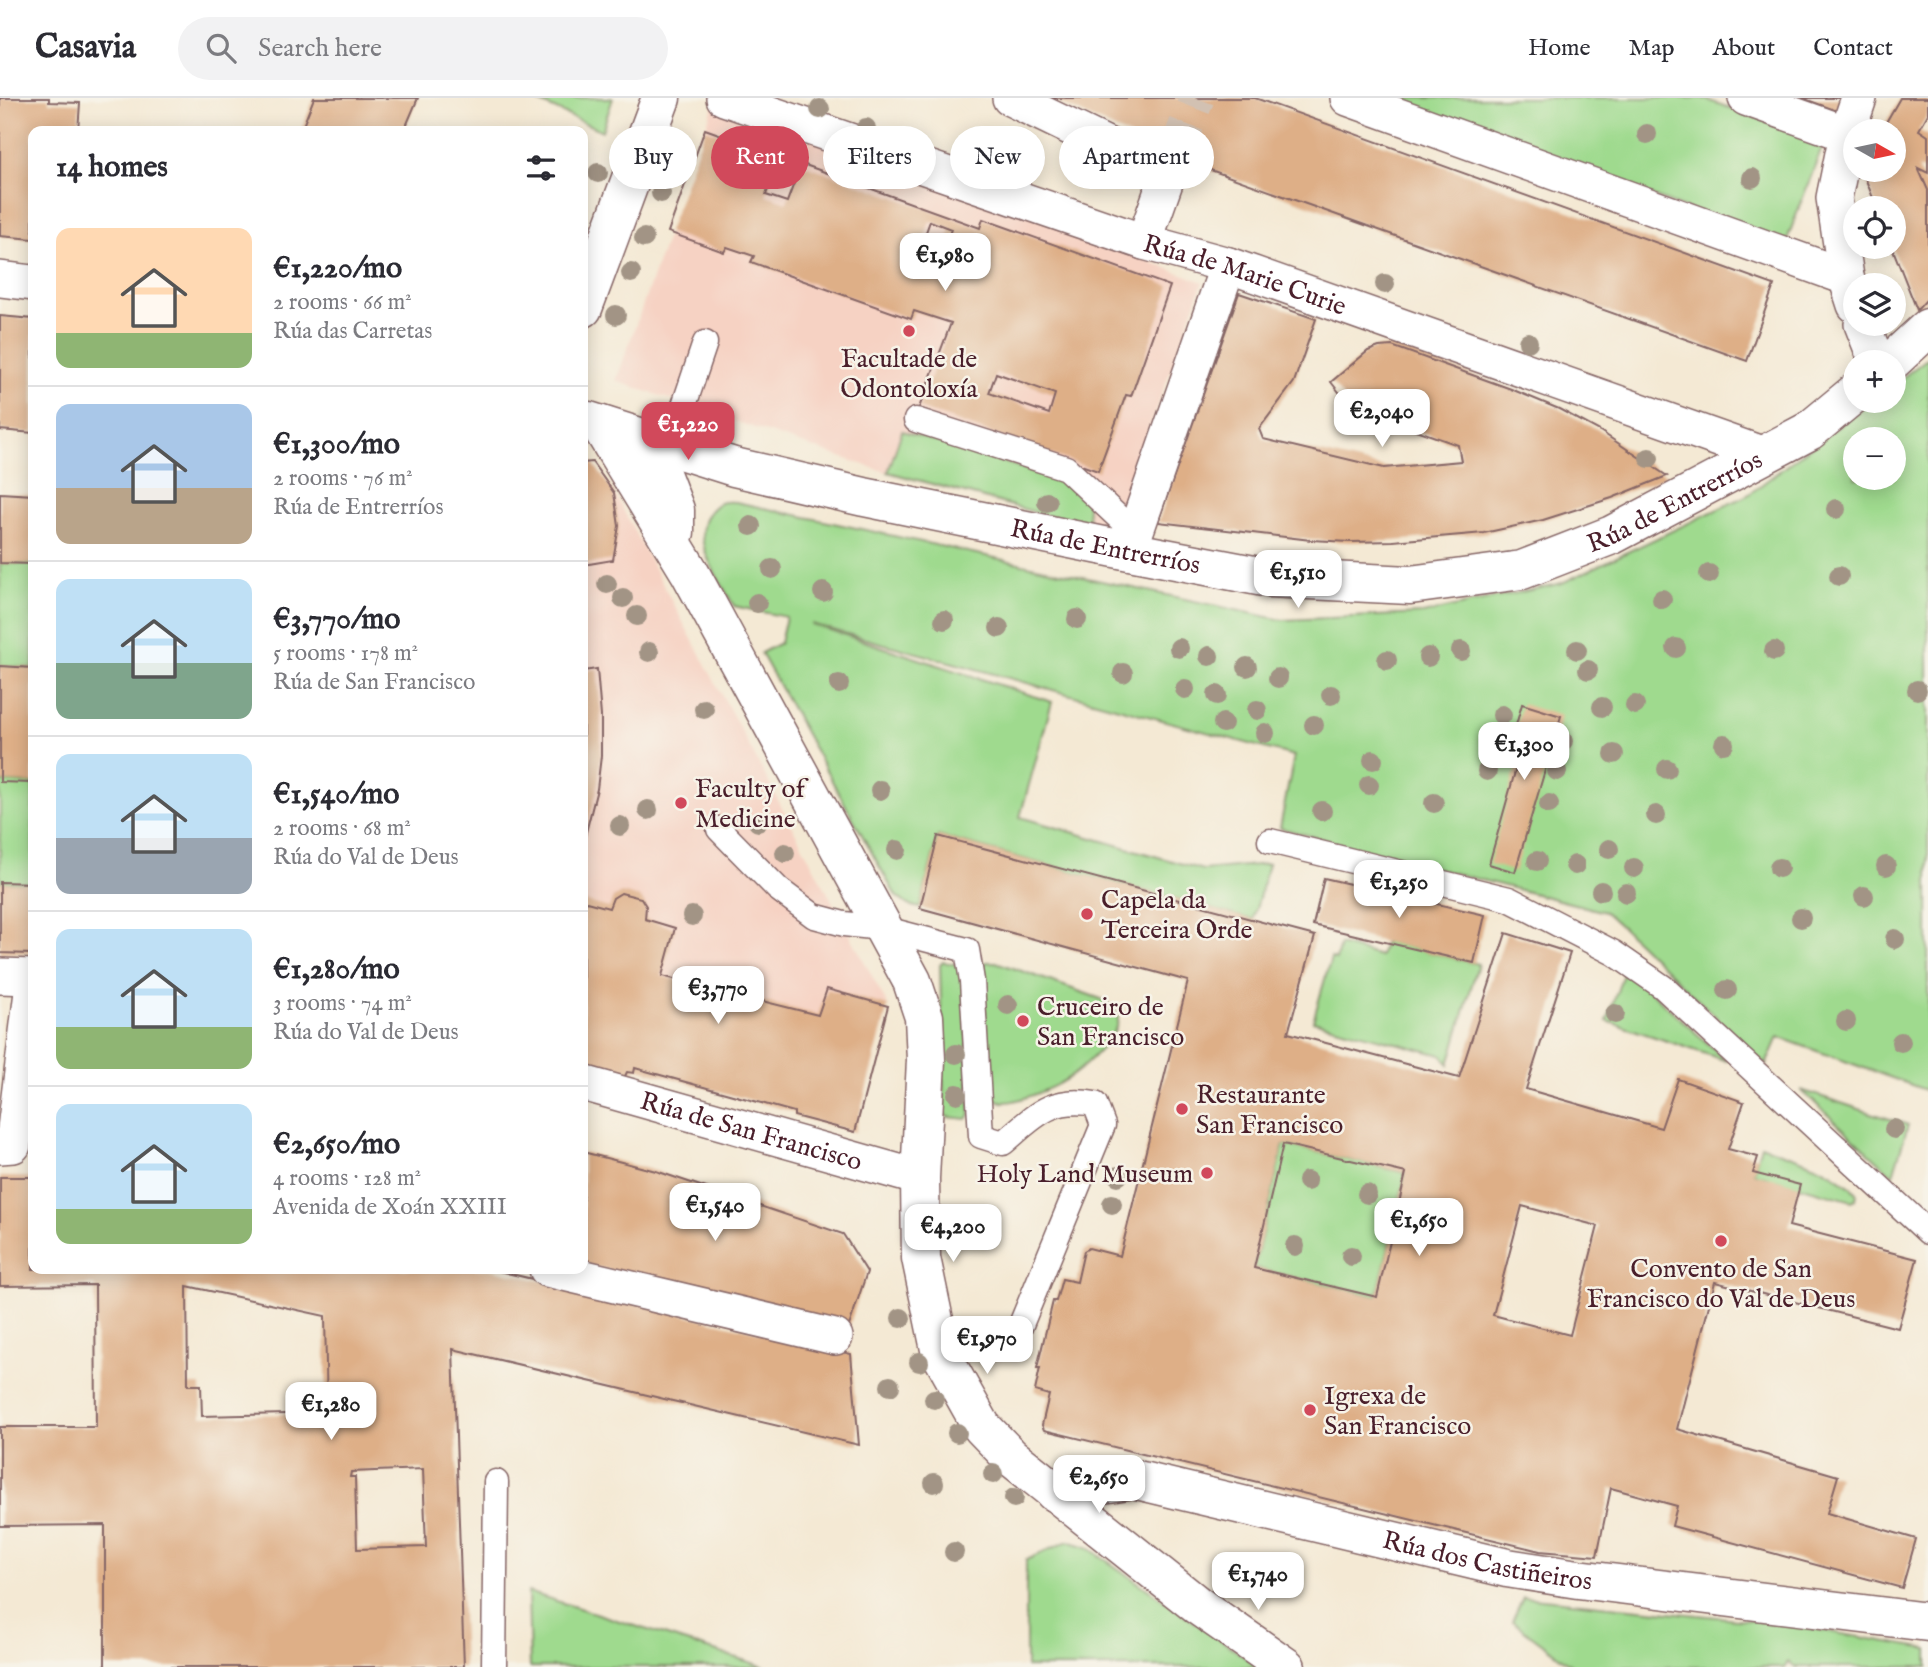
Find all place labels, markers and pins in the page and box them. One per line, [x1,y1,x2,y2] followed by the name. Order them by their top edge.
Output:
[888,234,1002,293] pin: €1,980
[901,323,917,339] marker: Facultade de Odontoloxía
[840,343,978,406] place label: Facultade de Odontoloxía
[1325,390,1439,449] pin: €2,040
[631,402,745,462] pin: €1,220
[1241,550,1355,610] pin: €1,510
[1467,722,1581,782] pin: €1,300
[695,773,809,836] place label: Faculty of Medicine
[673,795,689,811] marker: Faculty of Medicine
[1342,860,1456,920] pin: €1,250
[1101,884,1253,947] place label: Capela da Terceira Orde
[1079,906,1095,922] marker: Capela da Terceira Orde
[661,967,775,1026] pin: €3,770
[1037,991,1184,1054] place label: Cruceiro de San Francisco
[1015,1013,1031,1029] marker: Cruceiro de San Francisco
[1196,1079,1343,1142] place label: Restaurante San Francisco
[1174,1101,1190,1117] marker: Restaurante San Francisco
[977,1158,1193,1191] place label: Holy Land Museum
[1199,1165,1215,1181] marker: Holy Land Museum
[658,1184,772,1243] pin: €1,540
[1362,1198,1476,1258] pin: €1,650
[896,1204,1010,1264] pin: €4,200
[1713,1233,1729,1249] marker: Convento de San Francisco do Val de Deus
[1587,1253,1855,1316] place label: Convento de San Francisco do Val de Deus
[930,1316,1044,1376] pin: €1,970
[1324,1380,1471,1443] place label: Igrexa de San Francisco
[274,1382,388,1442] pin: €1,280
[1302,1402,1318,1418] marker: Igrexa de San Francisco
[1042,1456,1156,1515] pin: €2,650
[1201,1552,1315,1612] pin: €1,740

